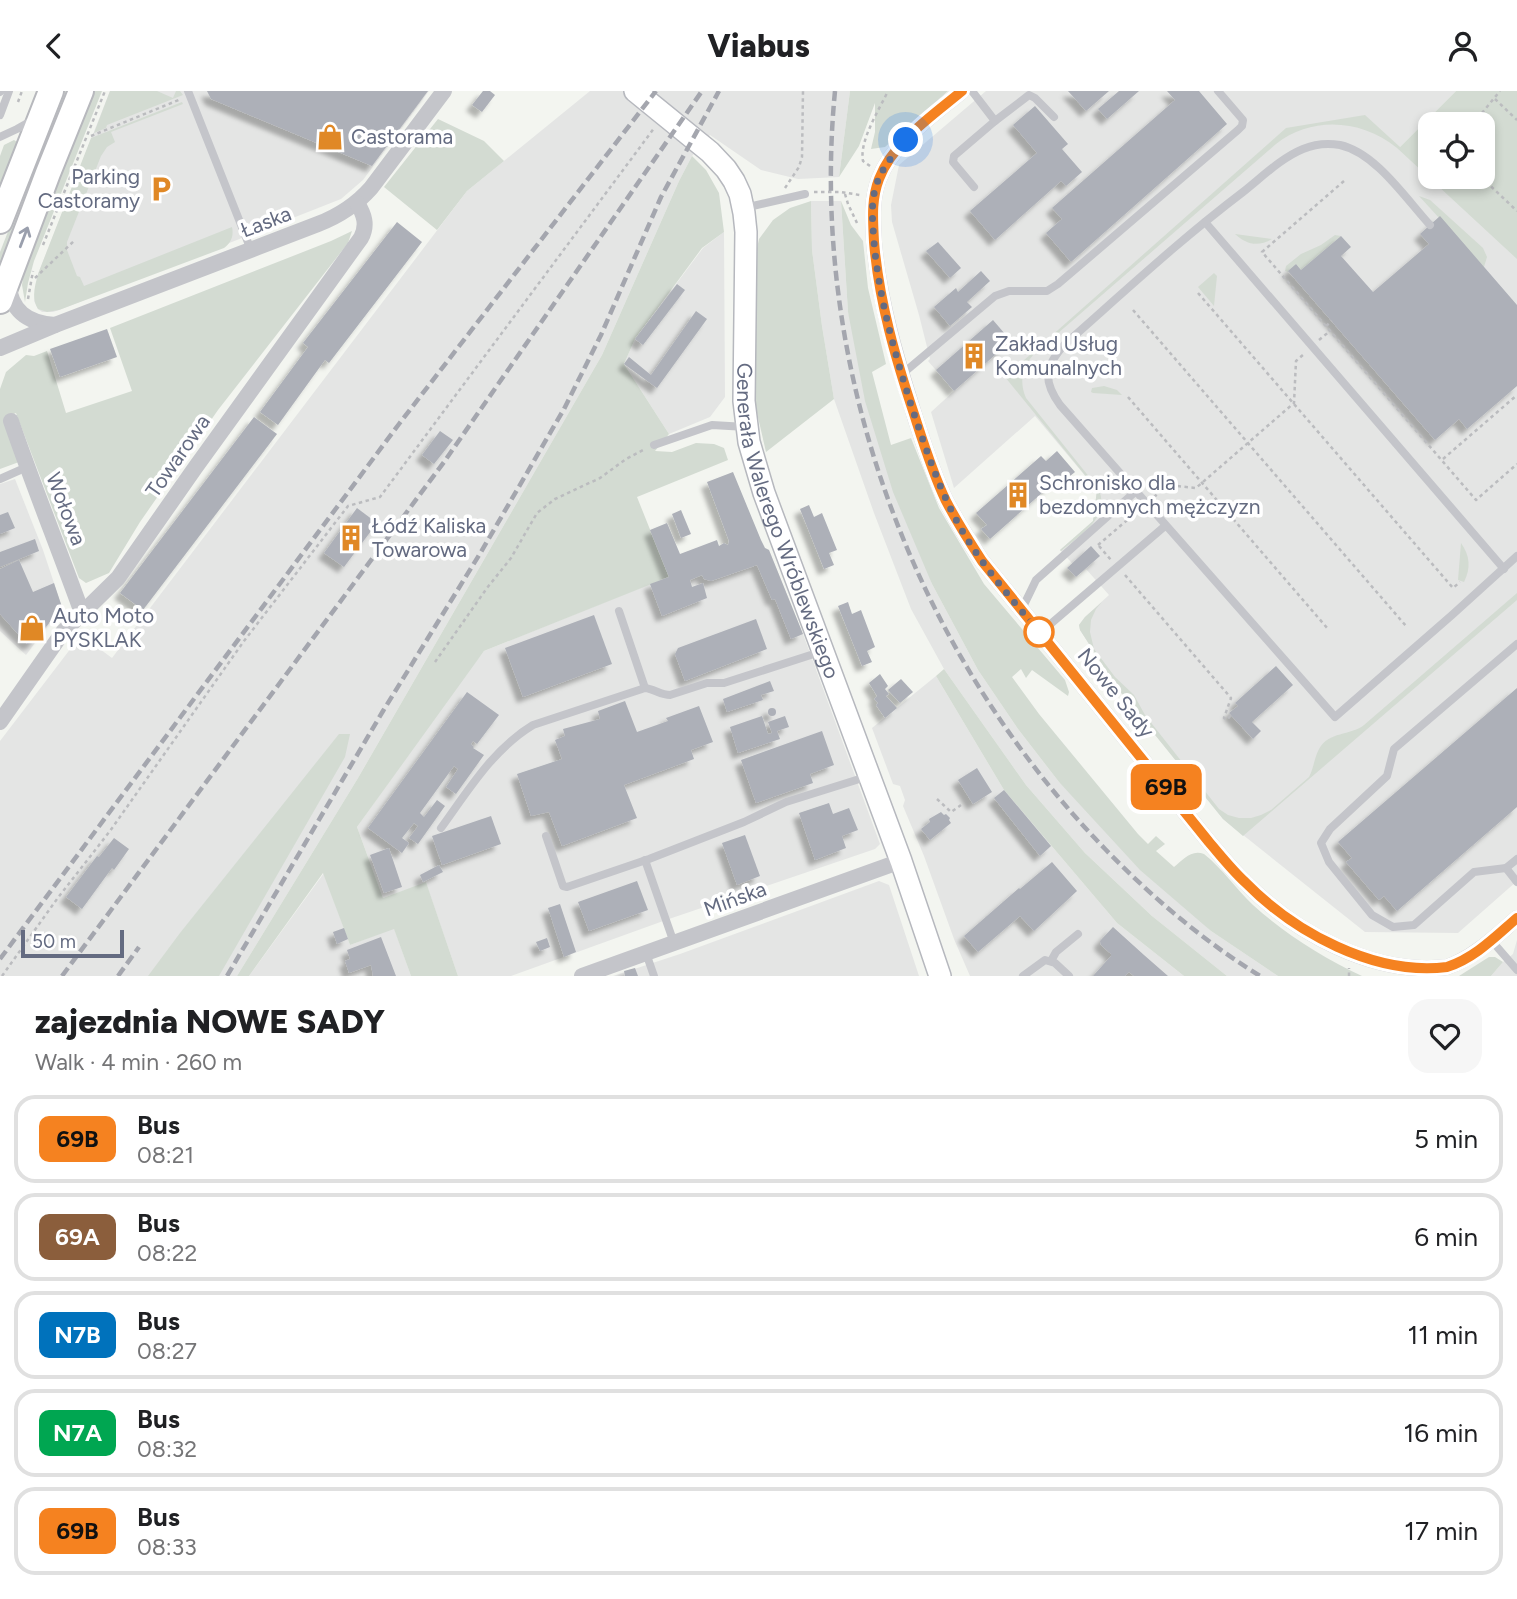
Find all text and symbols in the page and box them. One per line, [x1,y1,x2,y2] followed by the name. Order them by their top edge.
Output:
[35,27,73,65] icon: back
[707,27,810,65] text: Viabus
[1444,27,1482,65] icon: person
[1418,112,1495,189] map controls
[1418,112,1495,189] button: locate
[315,122,345,152] shop icon: Castorama
[888,122,923,157] your location
[351,124,453,149] place label: Castorama
[38,164,140,213] place label: Parking Castoramy
[146,174,176,204] parking icon: Parking Castoramy
[237,201,295,243] street label: Łaska
[19,226,31,248] one-way arrow
[995,331,1122,380] place label: Zakład Usług Komunalnych
[959,341,989,371] building icon: Zakład Usług Komunalnych
[732,363,845,682] street label: Generała Walerego Wróblewskiego
[140,410,215,502] street label: Towarowa
[41,469,92,549] street label: Wołowa
[1039,470,1260,519] place label: Schronisko dla bezdomnych mężczyzn
[1003,480,1033,510] building icon: Schronisko dla bezdomnych mężczyzn
[372,513,486,562] place label: Łódź Kaliska Towarowa
[336,523,366,553] building icon: Łódź Kaliska Towarowa
[53,603,154,652] place label: Auto Moto PYSKLAK
[17,613,47,643] shop icon: Auto Moto PYSKLAK
[1024,617,1054,647] unlabelled marker
[1073,643,1160,743] street label: Nowe Sady
[1126,764,1206,810] line badge: 69B
[1145,772,1187,801] text: 69B
[700,876,770,921] street label: Mińska
[21,927,124,959] scale bar
[32,930,76,953] text: 50 m
[1408,999,1482,1073] button: heart
[35,1002,385,1041] text: zajezdnia NOWE SADY
[35,1048,242,1076] text: Walk · 4 min · 260 m
[137,1109,180,1141] text: Bus
[1414,1123,1478,1155] text: 5 min
[56,1124,99,1153] text: 69B
[137,1141,194,1169] text: 08:21
[137,1207,180,1239] text: Bus
[1414,1221,1478,1253] text: 6 min
[55,1222,100,1251] text: 69A
[137,1239,197,1267] text: 08:22
[137,1305,180,1337] text: Bus
[1407,1319,1478,1351] text: 11 min
[54,1320,101,1349] text: N7B
[137,1337,197,1365] text: 08:27
[137,1403,180,1435] text: Bus
[1403,1417,1478,1449] text: 16 min
[53,1418,102,1447] text: N7A
[137,1435,197,1463] text: 08:32
[137,1501,180,1533] text: Bus
[1404,1515,1478,1547] text: 17 min
[56,1516,99,1545] text: 69B
[137,1533,197,1561] text: 08:33

